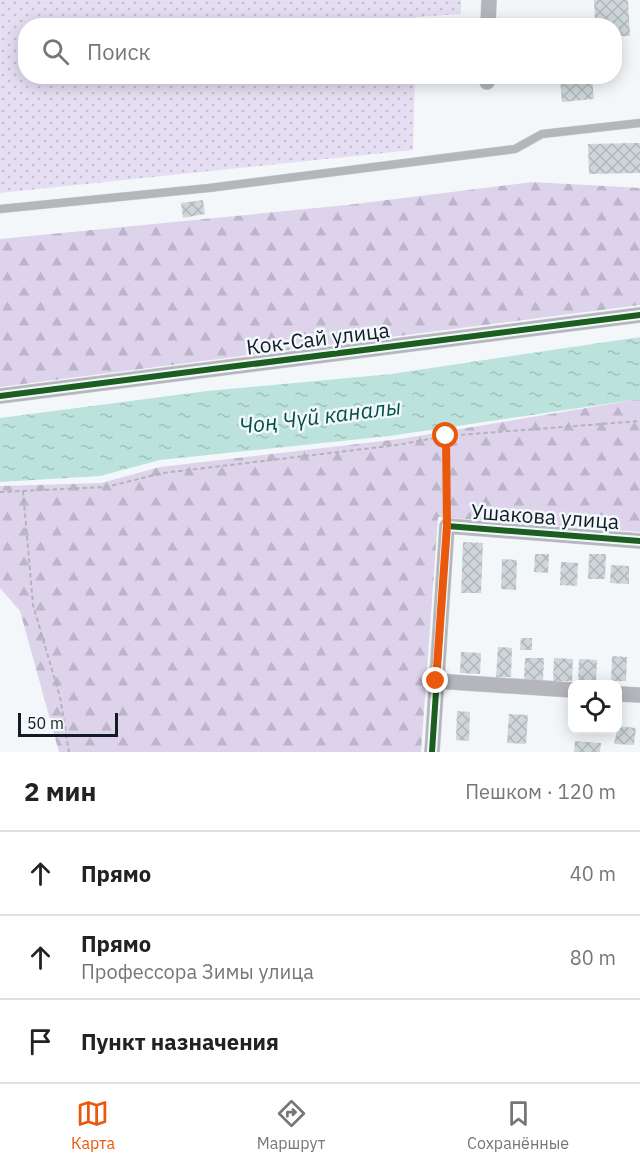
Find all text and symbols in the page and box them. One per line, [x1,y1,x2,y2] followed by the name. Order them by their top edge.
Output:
[18,18,622,84] search box
[39,35,72,68] icon: search
[87,37,151,66] text: Поиск
[245,315,391,361] street label: Кок-Сай улица
[237,391,402,440] water label: Чоң Чүй каналы
[432,422,458,448] route start
[470,497,620,535] street label: Ушакова улица
[422,667,448,693] route end
[568,680,622,734] map controls
[568,680,622,734] button: locate
[18,710,118,738] scale bar
[27,713,64,733] text: 50 m
[24,774,96,808] text: 2 мин
[465,778,616,805] text: Пешком · 120 m
[24,857,57,890] icon: ahead
[81,859,151,888] text: Прямо
[570,860,616,887] text: 40 m
[81,929,151,958] text: Прямо
[24,941,57,974] icon: ahead
[570,944,616,971] text: 80 m
[81,958,314,985] text: Профессора Зимы улица
[24,1025,57,1058] icon: arrive
[81,1027,279,1056] text: Пункт назначения
[71,1097,115,1153] tab: Карта
[257,1097,325,1153] tab: Маршрут
[467,1097,569,1153] tab: Сохранённые

